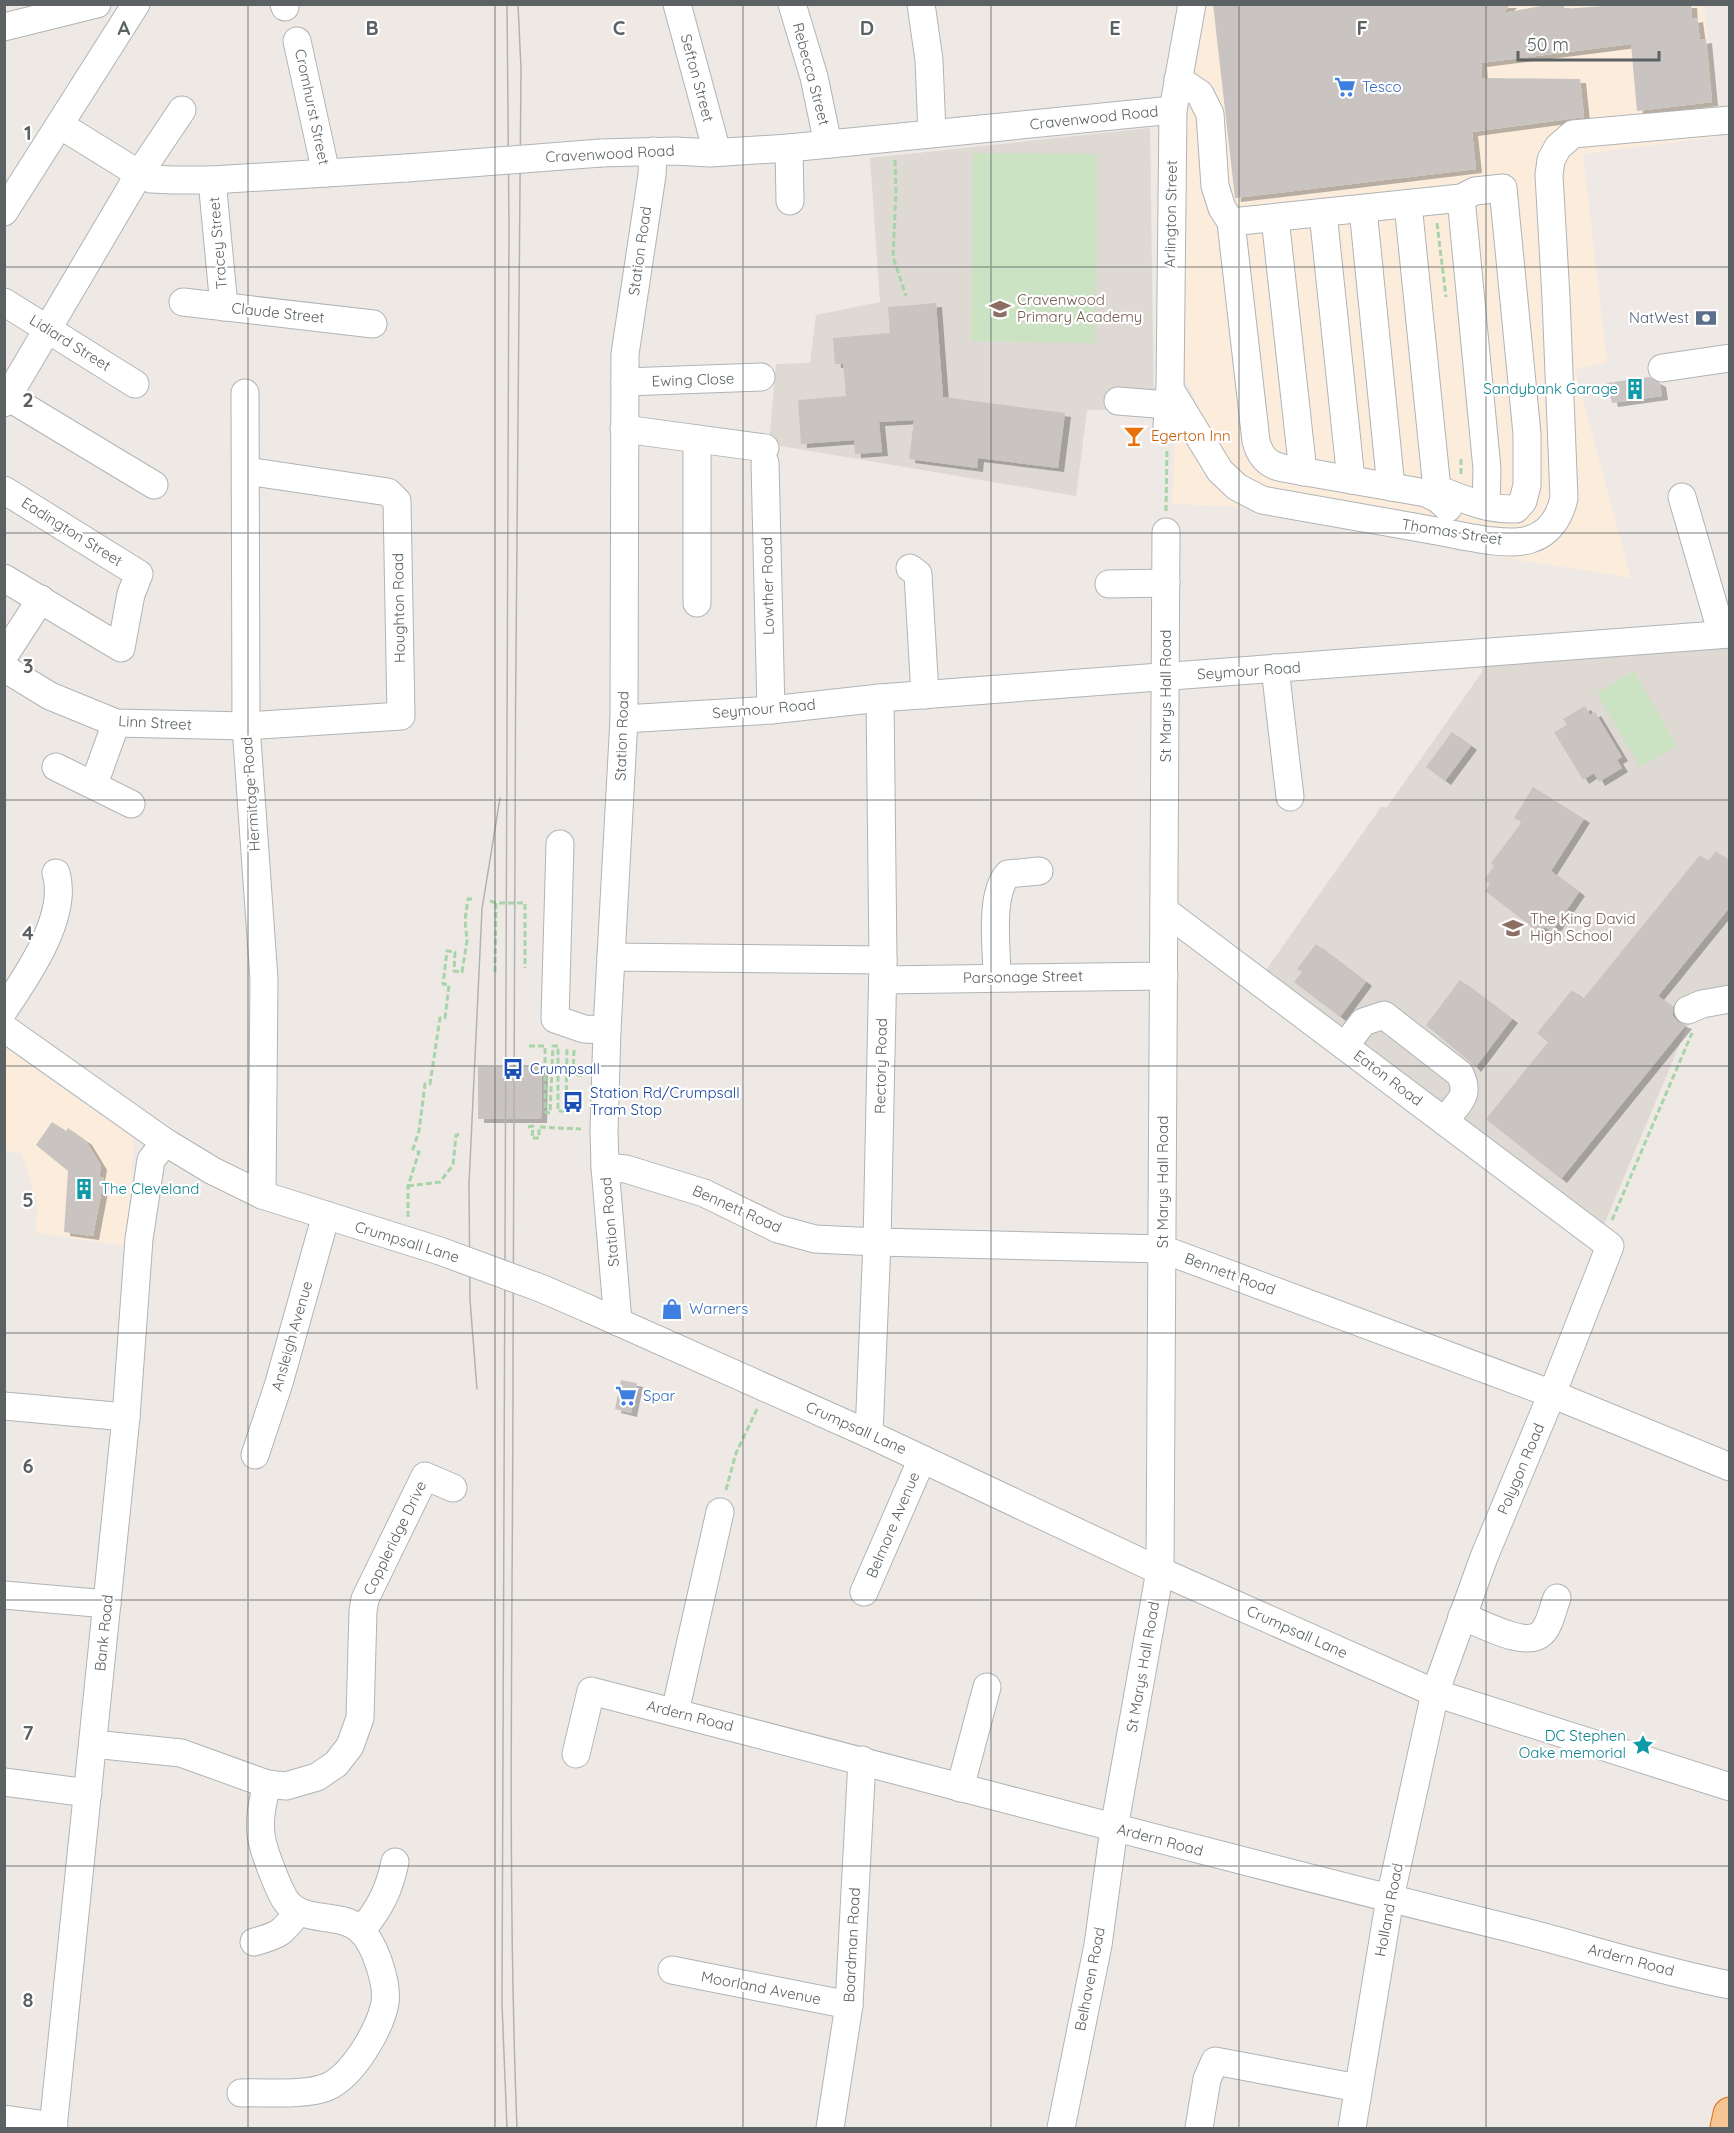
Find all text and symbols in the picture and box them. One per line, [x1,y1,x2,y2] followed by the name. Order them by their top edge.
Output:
[118,15,131,40] text: A
[365,15,379,40] text: B
[613,15,626,40] text: C
[860,15,874,40] text: D
[1109,15,1121,40] text: E
[1356,15,1368,40] text: F
[789,20,834,127] street label: Rebecca Street
[1518,24,1659,62] scale bar
[677,32,718,124] street label: Sefton Street
[1527,33,1569,56] text: 50 m
[291,47,334,167] street label: Cromhurst Street
[1333,75,1357,99] supermarket icon: Tesco
[1362,77,1402,96] place label: Tesco
[1029,101,1159,134] street label: Cravenwood Road
[24,120,32,145] text: 1
[545,141,675,166] street label: Cravenwood Road
[1160,160,1181,268] street label: Arlington Street
[204,196,231,290] street label: Tracey Street
[624,205,655,297] street label: Station Road
[1017,290,1142,326] place label: Cravenwood Primary Academy
[988,297,1012,321] school or university icon: Cravenwood Primary Academy
[231,298,325,327] street label: Claude Street
[1694,306,1718,330] bank icon: NatWest
[1629,308,1689,327] place label: NatWest
[26,310,114,375] street label: Lidiard Street
[651,369,735,390] street label: Ewing Close
[1623,377,1647,401] building icon: Sandybank Garage
[1483,379,1618,398] place label: Sandybank Garage
[22,387,34,412] text: 2
[1122,424,1146,448] bar icon: Egerton Inn
[1151,426,1231,445] place label: Egerton Inn
[18,493,126,570] street label: Eadington Street
[1400,514,1504,549] street label: Thomas Street
[757,537,778,635] street label: Lowther Road
[388,553,409,663] street label: Houghton Road
[1156,630,1175,762] street label: St Marys Hall Road
[23,653,33,678] text: 3
[1197,657,1301,684] street label: Seymour Road
[610,691,633,781] street label: Station Road
[711,695,816,722] street label: Seymour Road
[118,711,192,734] street label: Linn Street
[237,736,264,852] street label: Hermitage Road
[1530,909,1636,945] place label: The King David High School
[1501,916,1525,940] school or university icon: The King David High School
[22,920,34,945] text: 4
[963,966,1083,987] street label: Parsonage Street
[870,1018,891,1114] street label: Rectory Road
[1350,1045,1427,1110] street label: Eaton Road
[501,1057,525,1081] bus stop icon: Crumpsall
[530,1059,600,1078] place label: Crumpsall
[590,1083,740,1119] place label: Station Rd/Crumpsall Tram Stop
[561,1090,585,1114] bus stop icon: Station Rd/Crumpsall Tram Stop
[1153,1116,1172,1248] street label: St Marys Hall Road
[596,1176,623,1268] street label: Station Road
[72,1177,96,1201] building icon: The Cleveland
[101,1179,199,1198] place label: The Cleveland
[690,1180,785,1237] street label: Bennett Road
[22,1187,34,1212] text: 5
[353,1217,462,1266] street label: Crumpsall Lane
[1182,1248,1278,1299] street label: Bennett Road
[267,1279,316,1393] street label: Ansleigh Avenue
[660,1297,684,1321] shop icon: Warners
[689,1299,748,1318] place label: Warners
[614,1384,638,1408] supermarket icon: Spar
[643,1386,676,1405] place label: Spar
[803,1397,910,1458] street label: Crumpsall Lane
[1493,1420,1548,1517] street label: Polygon Road
[22,1453,34,1478] text: 6
[862,1469,924,1581] street label: Belmore Avenue
[359,1478,430,1598] street label: Coppleridge Drive
[90,1594,117,1672] street label: Bank Road
[1122,1600,1163,1734] street label: St Marys Hall Road
[1244,1601,1351,1662] street label: Crumpsall Lane
[645,1696,735,1735] street label: Ardern Road
[23,1720,34,1745] text: 7
[1519,1726,1626,1762] place label: DC Stephen Oake memorial
[1631,1733,1655,1757] place icon: DC Stephen Oake memorial
[1115,1819,1205,1860] street label: Ardern Road
[1370,1862,1407,1958] street label: Holland Road
[839,1887,864,2003] street label: Boardman Road
[1070,1925,1109,2032] street label: Belhaven Road
[1586,1939,1676,1980] street label: Ardern Road
[699,1967,823,2008] street label: Moorland Avenue
[23,1987,34,2012] text: 8

